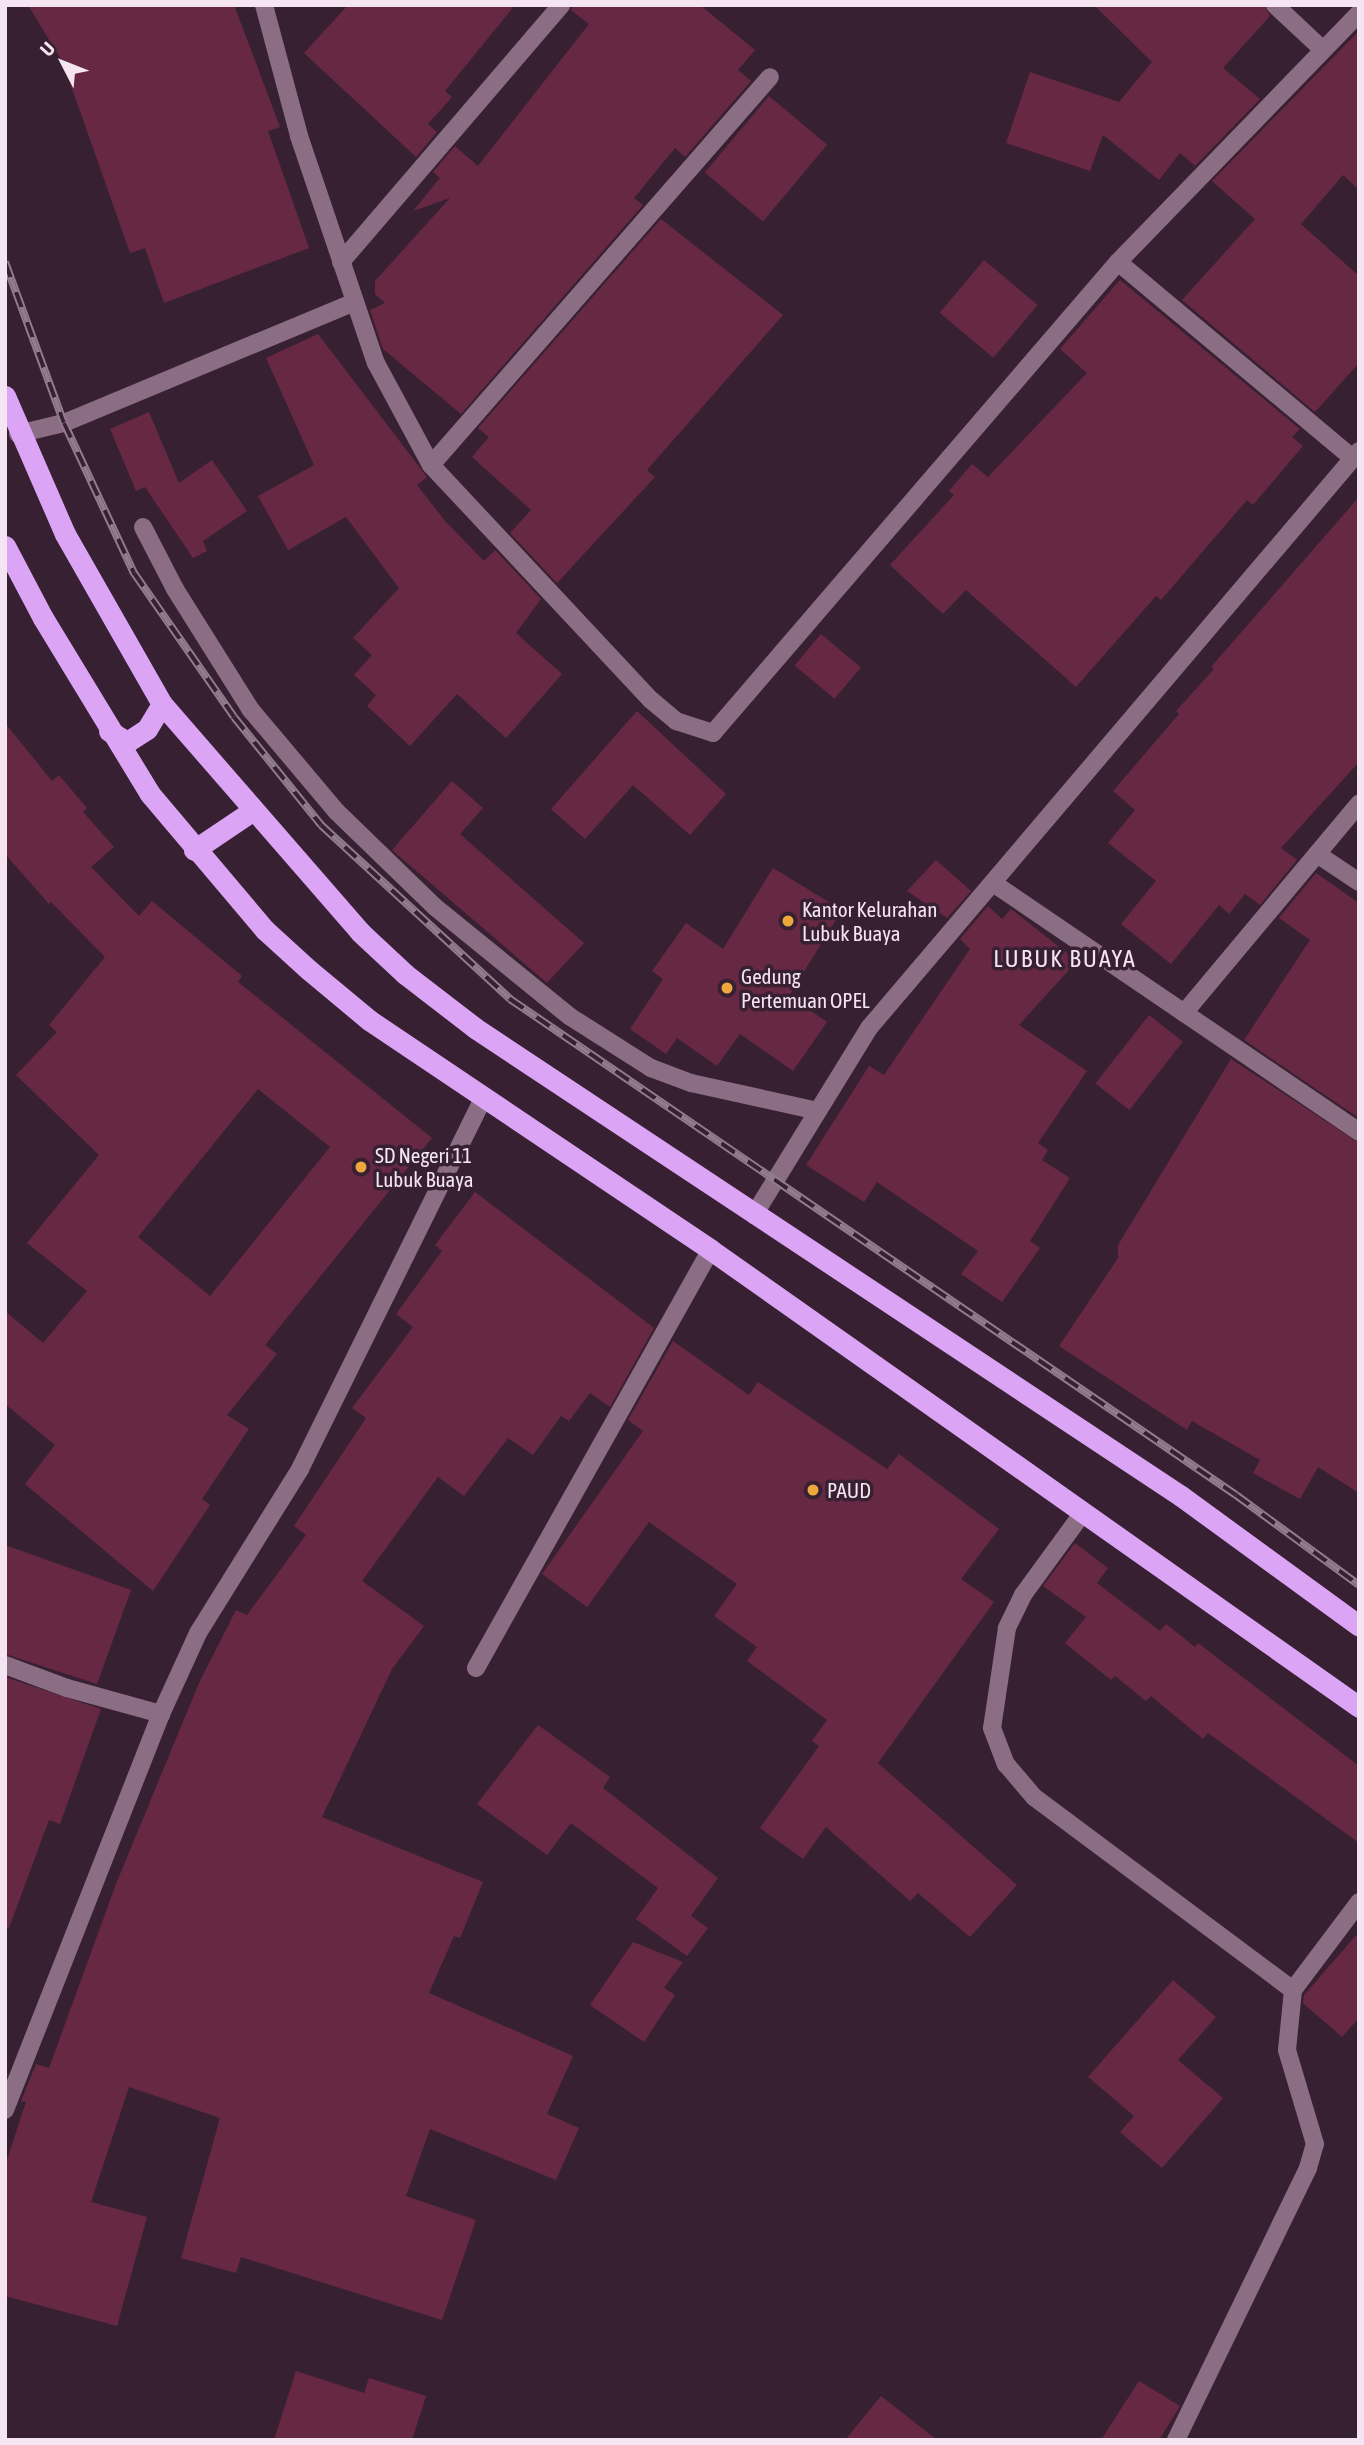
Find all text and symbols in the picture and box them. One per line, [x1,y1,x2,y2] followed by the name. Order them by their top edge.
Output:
[28,28,98,98] north arrow
[35,37,59,60] text: U
[802,896,937,946] place label: Kantor Kelurahan Lubuk Buaya
[780,913,796,929] marker: Kantor Kelurahan Lubuk Buaya
[995,945,1135,973] district label: LUBUK BUAYA
[741,963,870,1013] place label: Gedung Pertemuan OPEL
[719,980,735,996] marker: Gedung Pertemuan OPEL
[375,1142,474,1192] place label: SD Negeri 11 Lubuk Buaya
[353,1159,369,1175] marker: SD Negeri 11 Lubuk Buaya
[827,1477,871,1503] place label: PAUD
[805,1482,821,1498] marker: PAUD

